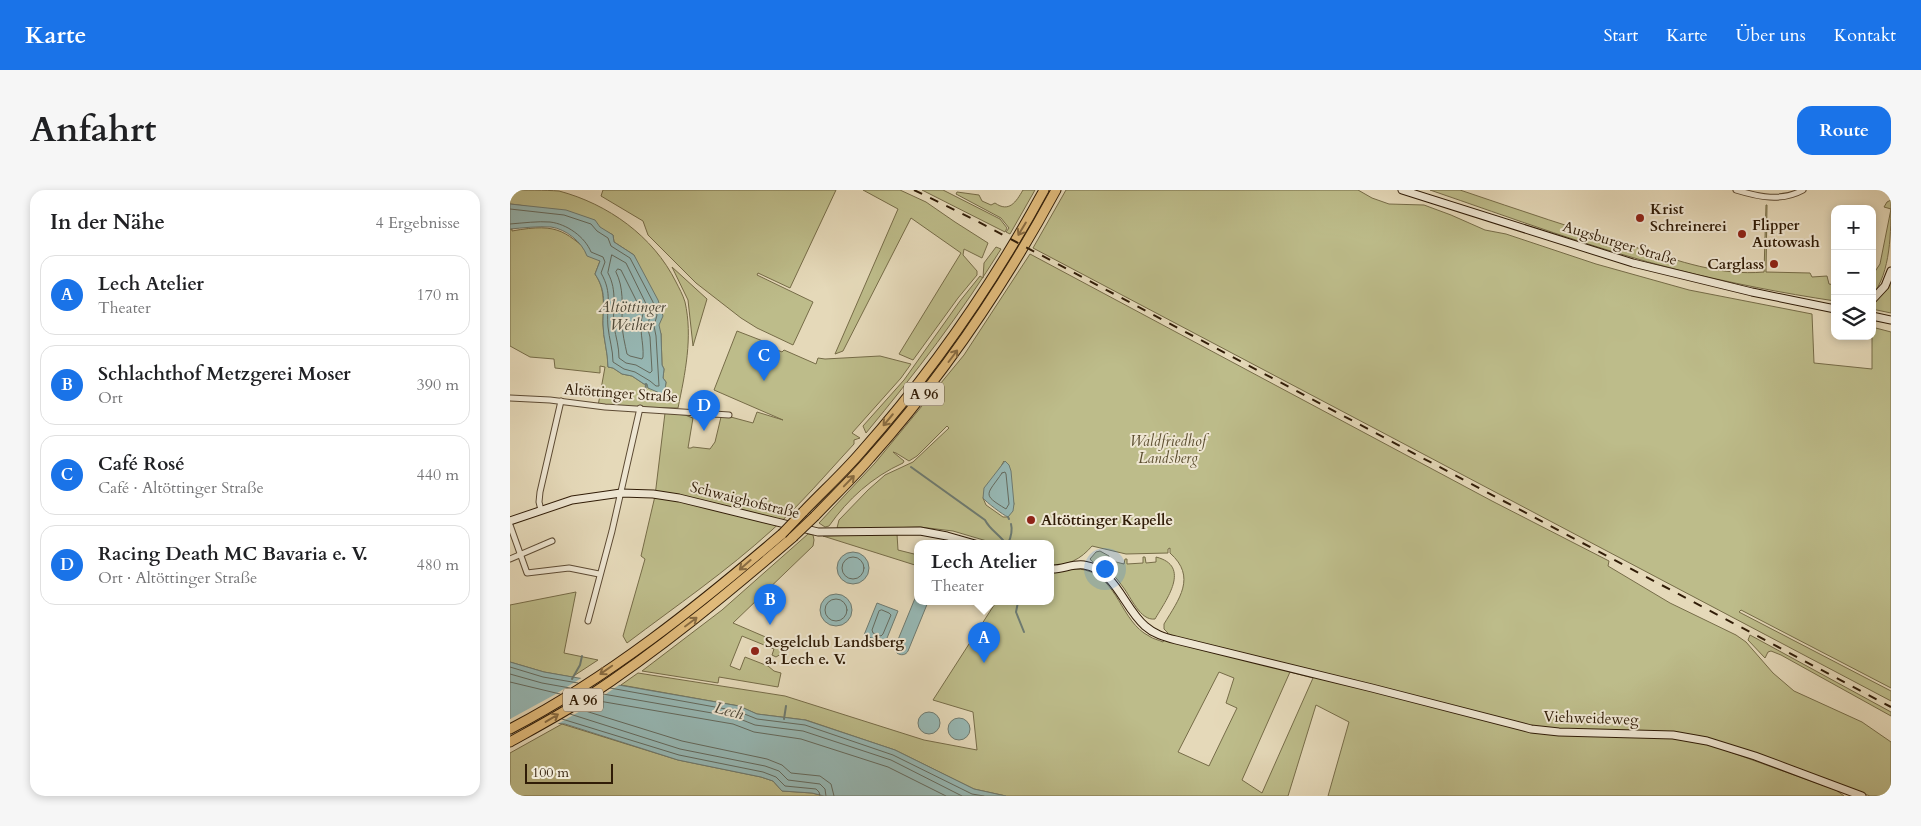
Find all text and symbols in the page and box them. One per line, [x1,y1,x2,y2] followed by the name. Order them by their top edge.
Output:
[25,19,86,52] text: Karte
[1603,23,1638,48] text: Start
[1666,23,1708,48] text: Karte
[1736,23,1806,48] text: Über uns
[1834,23,1896,48] text: Kontakt
[30,106,156,154] text: Anfahrt
[1797,106,1891,155] button: Route
[1650,199,1727,236] place label: Krist Schreinerei
[1831,205,1876,340] map controls
[1831,205,1876,250] button: +
[50,208,165,237] text: In der Nähe
[375,212,460,234] text: 4 Ergebnisse
[1634,212,1646,224] marker: Krist Schreinerei
[1752,215,1820,252] place label: Flipper Autowash
[1560,216,1680,270] street label: Augsburger Straße
[1016,222,1026,236] one-way arrow
[1736,228,1748,240] marker: Flipper Autowash
[1831,250,1876,295] button: −
[1707,254,1764,274] place label: Carglass
[1768,258,1780,270] marker: Carglass
[98,271,204,297] text: Lech Atelier
[61,284,73,306] text: A
[417,284,459,306] text: 170 m
[1831,295,1876,340] button: layers
[597,296,667,336] water label: Altöttinger Weiher
[98,297,151,319] text: Theater
[748,340,780,381] pin: C
[947,350,958,363] one-way arrow
[98,361,351,387] text: Schlachthof Metzgerei Moser
[61,374,73,396] text: B
[417,374,459,396] text: 390 m
[563,379,679,407] street label: Altöttinger Straße
[904,382,944,405] road number: A 96
[98,387,123,409] text: Ort
[688,390,720,431] pin: D
[883,413,894,426] one-way arrow
[1130,431,1210,468] park label: Waldfriedhof Landsberg
[98,451,185,477] text: Café Rosé
[61,464,73,486] text: C
[417,464,459,486] text: 440 m
[843,474,855,487] one-way arrow
[98,477,264,499] text: Café · Altöttinger Straße
[688,477,802,523] street label: Schwaighofstraße
[1041,510,1173,530] place label: Altöttinger Kapelle
[1025,514,1037,526] marker: Altöttinger Kapelle
[914,540,1054,605] popup
[98,541,368,567] text: Racing Death MC Bavaria e. V.
[931,549,1037,575] text: Lech Atelier
[60,554,74,576] text: D
[417,554,459,576] text: 480 m
[1092,556,1118,582] your location
[738,560,751,571] one-way arrow
[98,567,257,589] text: Ort · Altöttinger Straße
[931,575,984,597] text: Theater
[754,584,786,625] pin: B
[684,617,698,627] one-way arrow
[968,622,1000,663] pin: A
[765,632,904,669] place label: Segelclub Landsberg a. Lech e. V.
[749,645,761,657] marker: Segelclub Landsberg a. Lech e. V.
[599,665,613,675] one-way arrow
[563,688,603,712] road number: A 96
[712,697,746,725] water label: Lech
[1543,706,1640,730] street label: Viehweideweg
[545,713,560,723] one-way arrow
[525,761,612,784] scale bar
[532,763,569,782] text: 100 m

